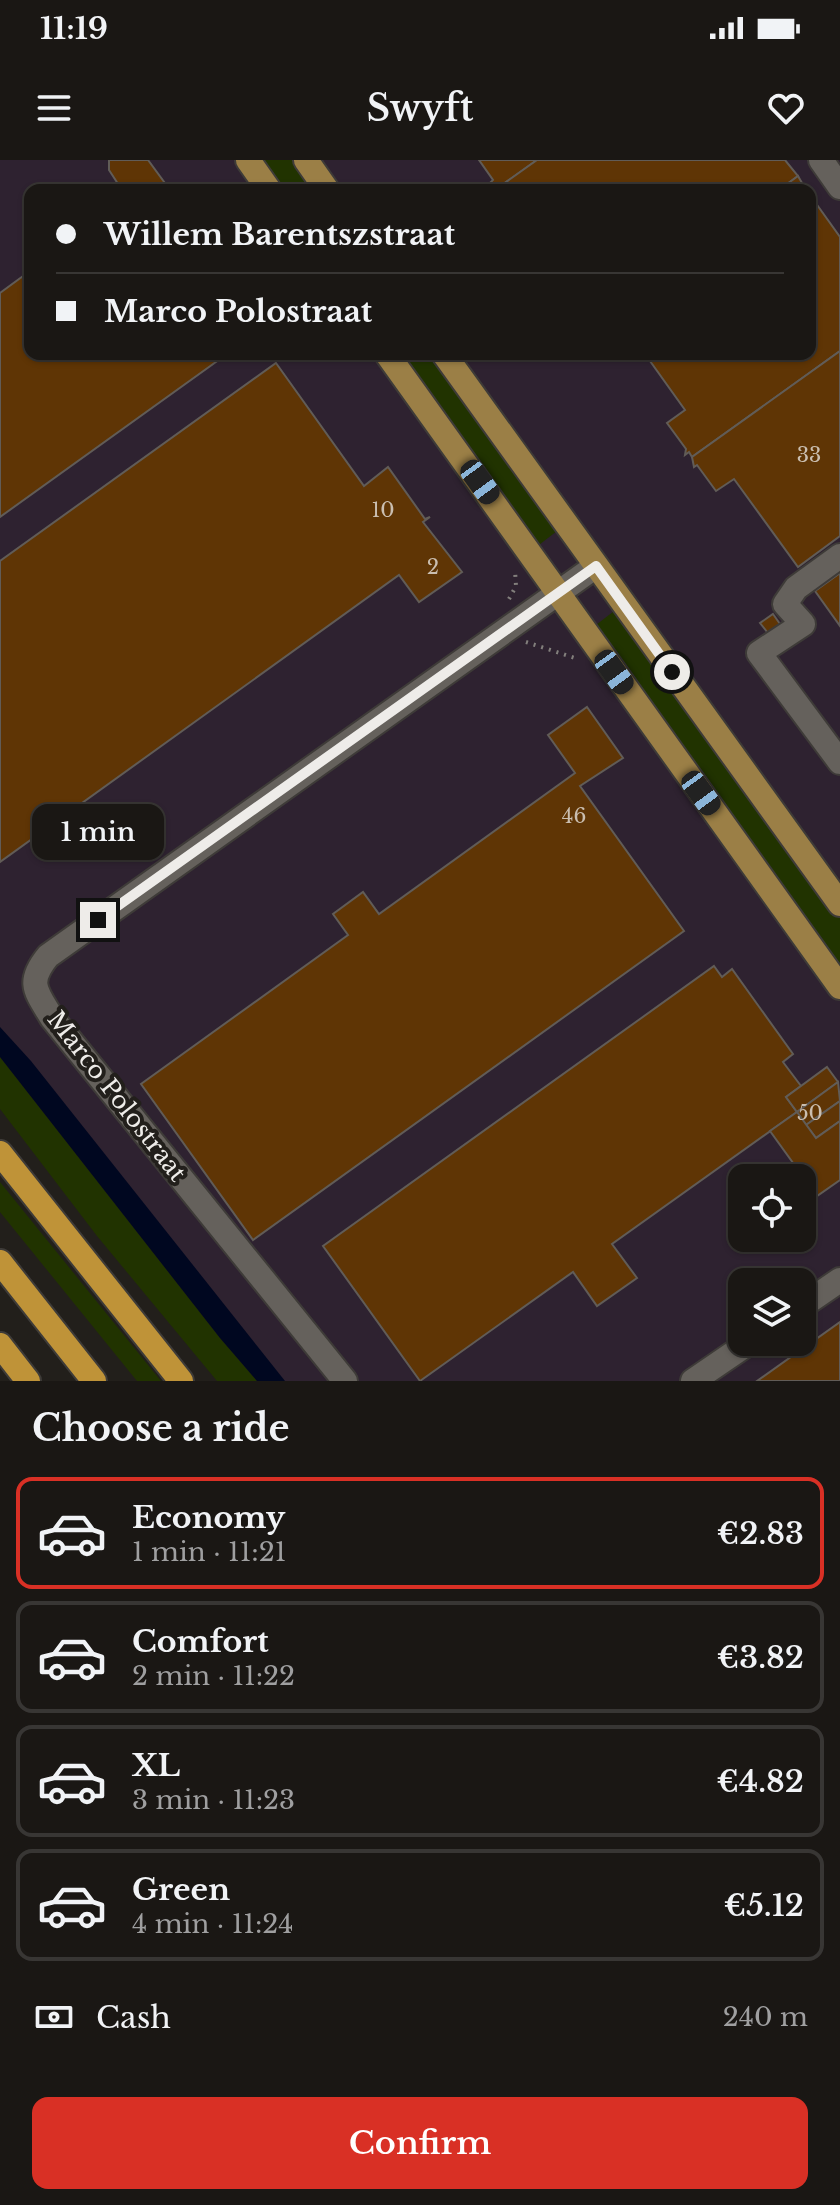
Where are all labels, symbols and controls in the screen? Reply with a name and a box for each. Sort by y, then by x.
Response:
text: 11:19 [40,10,108,47]
icon: menu [32,86,76,130]
text: Swyft [366,86,474,131]
icon: heart [764,86,808,130]
text: Willem Barentszstraat [104,216,455,253]
text: Marco Polostraat [104,293,372,330]
house number: 33 [797,443,821,467]
car [456,456,504,508]
house number: 10 [371,498,395,522]
house number: 2 [427,555,439,579]
car [590,646,638,698]
route start [654,654,690,690]
car [677,767,725,819]
callout: 1 min [32,804,164,860]
house number: 46 [562,804,586,828]
text: 1 min [61,816,135,848]
route end [80,902,116,938]
street label: Marco Polostraat [42,1005,192,1187]
house number: 50 [797,1101,823,1125]
map controls [728,1164,816,1356]
button: locate [728,1164,816,1252]
button: layers [728,1268,816,1356]
text: Choose a ride [32,1406,289,1451]
icon: car [36,1497,108,1569]
text: Economy [132,1499,285,1536]
text: €2.83 [717,1515,804,1552]
text: 1 min · 11:21 [132,1536,286,1568]
icon: car [36,1621,108,1693]
text: Comfort [132,1623,269,1660]
text: €3.82 [717,1639,804,1676]
text: 2 min · 11:22 [132,1660,295,1692]
icon: car [36,1745,108,1817]
text: XL [132,1747,180,1784]
text: €4.82 [717,1763,804,1800]
text: 3 min · 11:23 [132,1784,295,1816]
icon: car [36,1869,108,1941]
text: Green [132,1871,230,1908]
text: €5.12 [724,1887,804,1924]
text: 4 min · 11:24 [132,1908,294,1940]
icon: cash [32,1995,76,2039]
text: Cash [96,1999,171,2036]
text: 240 m [723,2001,808,2033]
button: Confirm [32,2097,808,2189]

